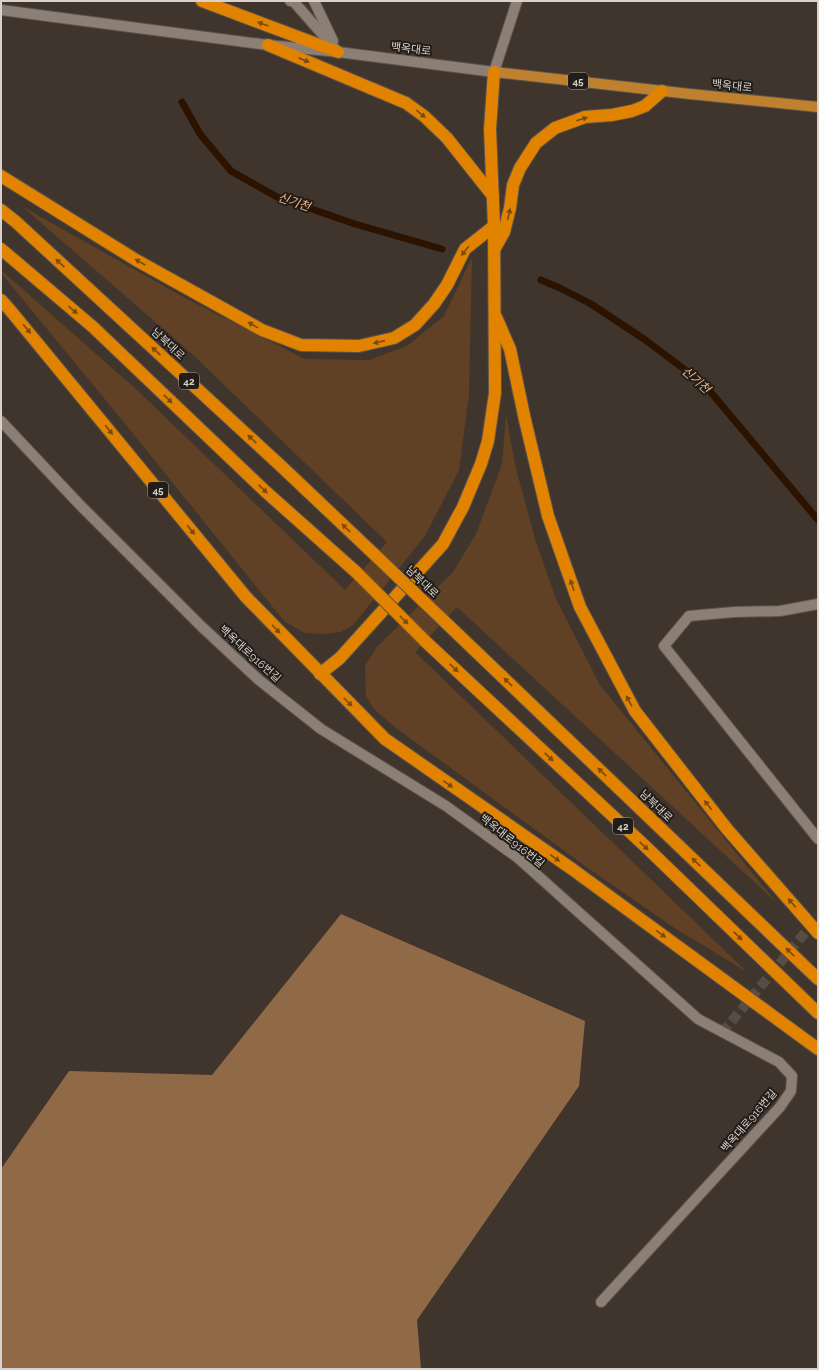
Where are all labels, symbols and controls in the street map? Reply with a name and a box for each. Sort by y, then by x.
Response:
one-way arrow [256,20,268,26]
street label: 백옥대로 [390,40,432,58]
one-way arrow [298,58,310,64]
road number: 45 [568,73,588,89]
street label: 백옥대로 [711,77,753,95]
one-way arrow [416,110,427,119]
one-way arrow [576,116,588,122]
water label: 신기천 [276,190,314,215]
one-way arrow [506,208,512,220]
one-way arrow [461,246,469,257]
one-way arrow [55,258,65,267]
one-way arrow [134,258,146,265]
one-way arrow [68,306,79,315]
one-way arrow [247,322,259,329]
one-way arrow [22,324,31,335]
street label: 남북대로 [149,325,187,363]
one-way arrow [372,339,385,345]
one-way arrow [151,346,161,355]
water label: 신기천 [679,364,715,397]
road number: 42 [179,373,199,389]
one-way arrow [163,394,173,404]
one-way arrow [105,424,114,435]
one-way arrow [247,434,257,443]
road number: 45 [148,482,168,498]
one-way arrow [257,484,268,493]
one-way arrow [341,523,351,533]
one-way arrow [187,525,196,536]
street label: 남북대로 [403,563,441,601]
one-way arrow [569,578,575,590]
one-way arrow [399,615,409,625]
street label: 백옥대로916번길 [216,623,284,685]
one-way arrow [272,624,281,634]
one-way arrow [449,664,460,673]
one-way arrow [503,678,514,687]
one-way arrow [626,695,633,707]
one-way arrow [343,697,353,707]
one-way arrow [545,752,554,761]
one-way arrow [597,767,607,777]
one-way arrow [443,780,454,787]
street label: 남북대로 [637,787,675,825]
one-way arrow [703,799,712,810]
street label: 백옥대로916번길 [477,812,547,870]
road number: 42 [613,818,633,834]
one-way arrow [640,841,649,850]
one-way arrow [550,854,560,862]
one-way arrow [691,858,701,867]
one-way arrow [788,898,797,909]
one-way arrow [655,930,666,938]
one-way arrow [733,931,743,941]
one-way arrow [785,948,795,957]
street label: 백옥대로916번길 [718,1087,780,1155]

